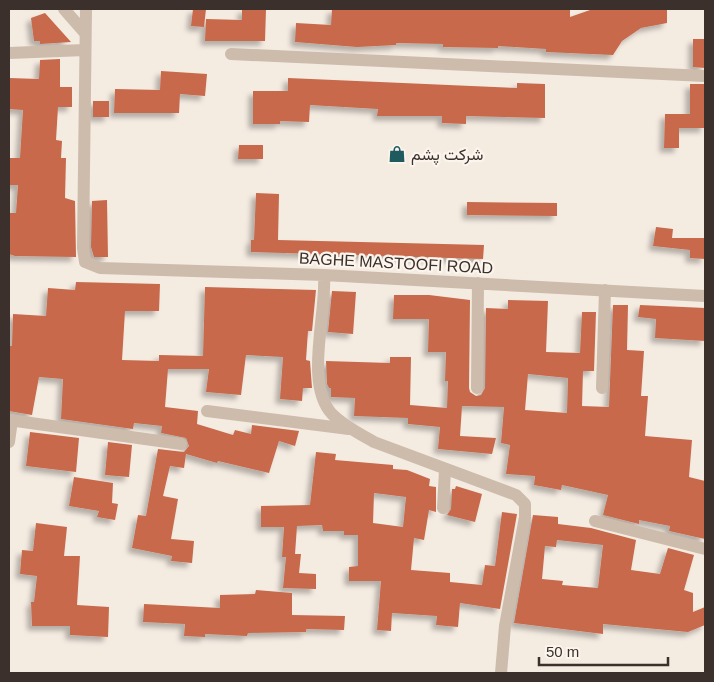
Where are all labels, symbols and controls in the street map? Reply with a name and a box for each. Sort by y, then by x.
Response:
shop icon: شرکت پشم [387,144,407,164]
place label: شرکت پشم [411,146,483,166]
street label: BAGHE MASTOOFI ROAD [298,249,494,277]
scale bar [539,634,668,666]
text: 50 m [546,643,579,660]

